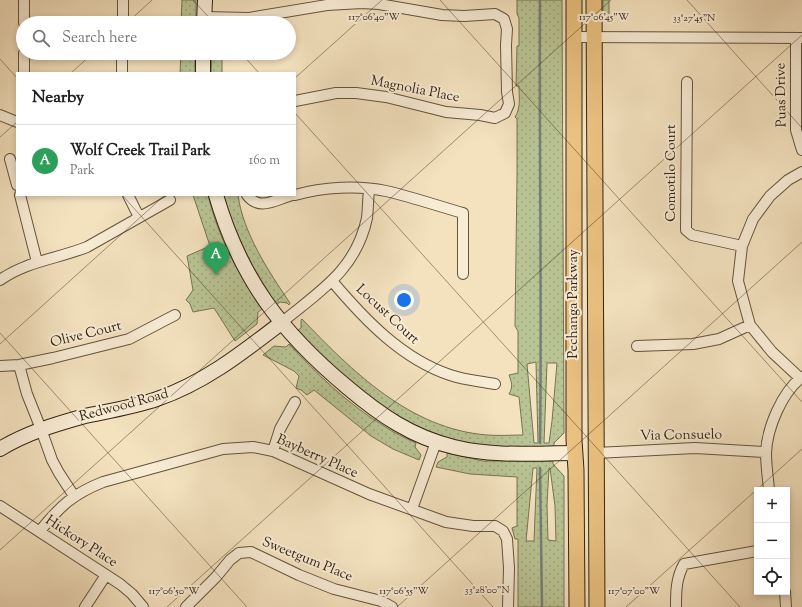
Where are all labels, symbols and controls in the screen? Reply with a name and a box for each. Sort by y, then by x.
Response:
text: 117°06'40"W [348,10,400,25]
text: 117°06'45"W [579,10,629,25]
text: 33°27'45"N [673,11,715,26]
search box [16,16,296,60]
icon: search [30,27,52,49]
text: Search here [62,28,137,49]
street label: Puas Drive [771,63,793,127]
street label: Magnolia Place [369,72,461,108]
text: Nearby [32,86,84,110]
street label: Comotilo Court [662,124,682,222]
text: Wolf Creek Trail Park [70,141,211,162]
text: A [40,152,50,170]
text: 160 m [249,152,280,170]
text: Park [70,162,95,180]
pin: A [203,242,229,275]
street label: Pechanga Parkway [564,249,584,359]
street label: Locust Court [351,280,423,350]
your location [394,290,414,310]
street label: Olive Court [48,316,124,354]
street label: Redwood Road [77,384,171,428]
street label: Via Consuelo [640,425,723,447]
street label: Bayberry Place [273,430,361,484]
map controls [754,487,790,595]
button: + [754,487,790,523]
street label: Hickory Place [41,511,121,573]
button: − [754,523,790,559]
street label: Sweetgum Place [258,533,356,587]
button: locate [754,559,790,595]
text: 33°28'00"N [465,583,509,598]
text: 117°06'50"W [149,584,199,599]
text: 117°06'55"W [379,584,429,599]
text: 117°07'00"W [608,584,660,599]

